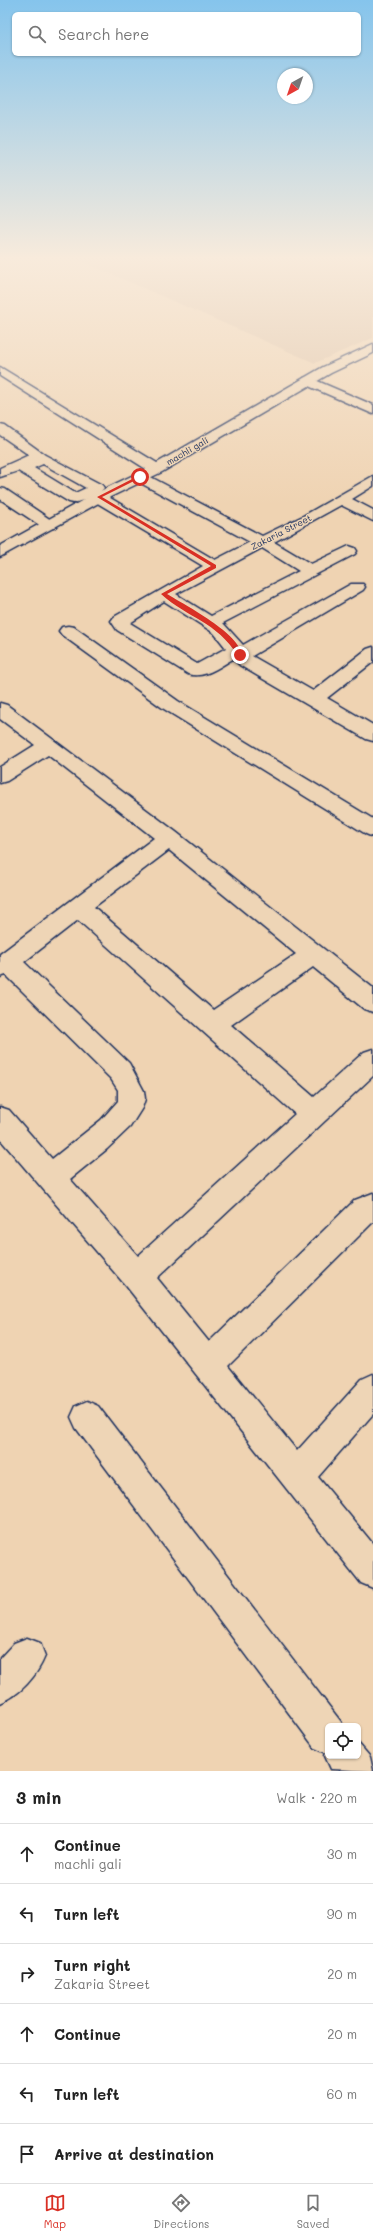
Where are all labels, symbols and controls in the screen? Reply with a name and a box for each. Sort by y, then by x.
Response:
search box [12,12,361,56]
icon: search [26,23,48,45]
text: Search here [58,24,149,44]
north arrow [277,68,313,104]
street label: machli gali [164,434,210,467]
route start [131,468,149,486]
street label: Zakaria Street [249,512,313,552]
route end [231,646,249,664]
map controls [325,1723,361,1759]
button: locate [325,1723,361,1759]
text: 3 min [16,1786,61,1808]
text: Walk · 220 m [276,1789,357,1806]
text: Continue [54,1835,121,1855]
icon: ahead [16,1843,38,1865]
text: 30 m [327,1845,357,1862]
text: machli gali [54,1855,122,1872]
icon: left [16,1903,38,1925]
text: Turn left [54,1904,119,1924]
text: 90 m [327,1905,357,1922]
text: Turn right [54,1955,131,1975]
icon: right [16,1963,38,1985]
text: 20 m [327,1965,357,1982]
text: Zakaria Street [54,1975,150,1992]
icon: ahead [16,2023,38,2045]
text: Continue [54,2024,121,2044]
text: 20 m [327,2025,357,2042]
icon: left [16,2083,38,2105]
text: Turn left [54,2084,119,2104]
text: 60 m [327,2085,357,2102]
icon: arrive [16,2143,38,2165]
text: Arrive at destination [54,2144,214,2164]
tab: Map [44,2192,66,2231]
tab: Directions [153,2192,209,2231]
tab: Saved [297,2192,329,2231]

